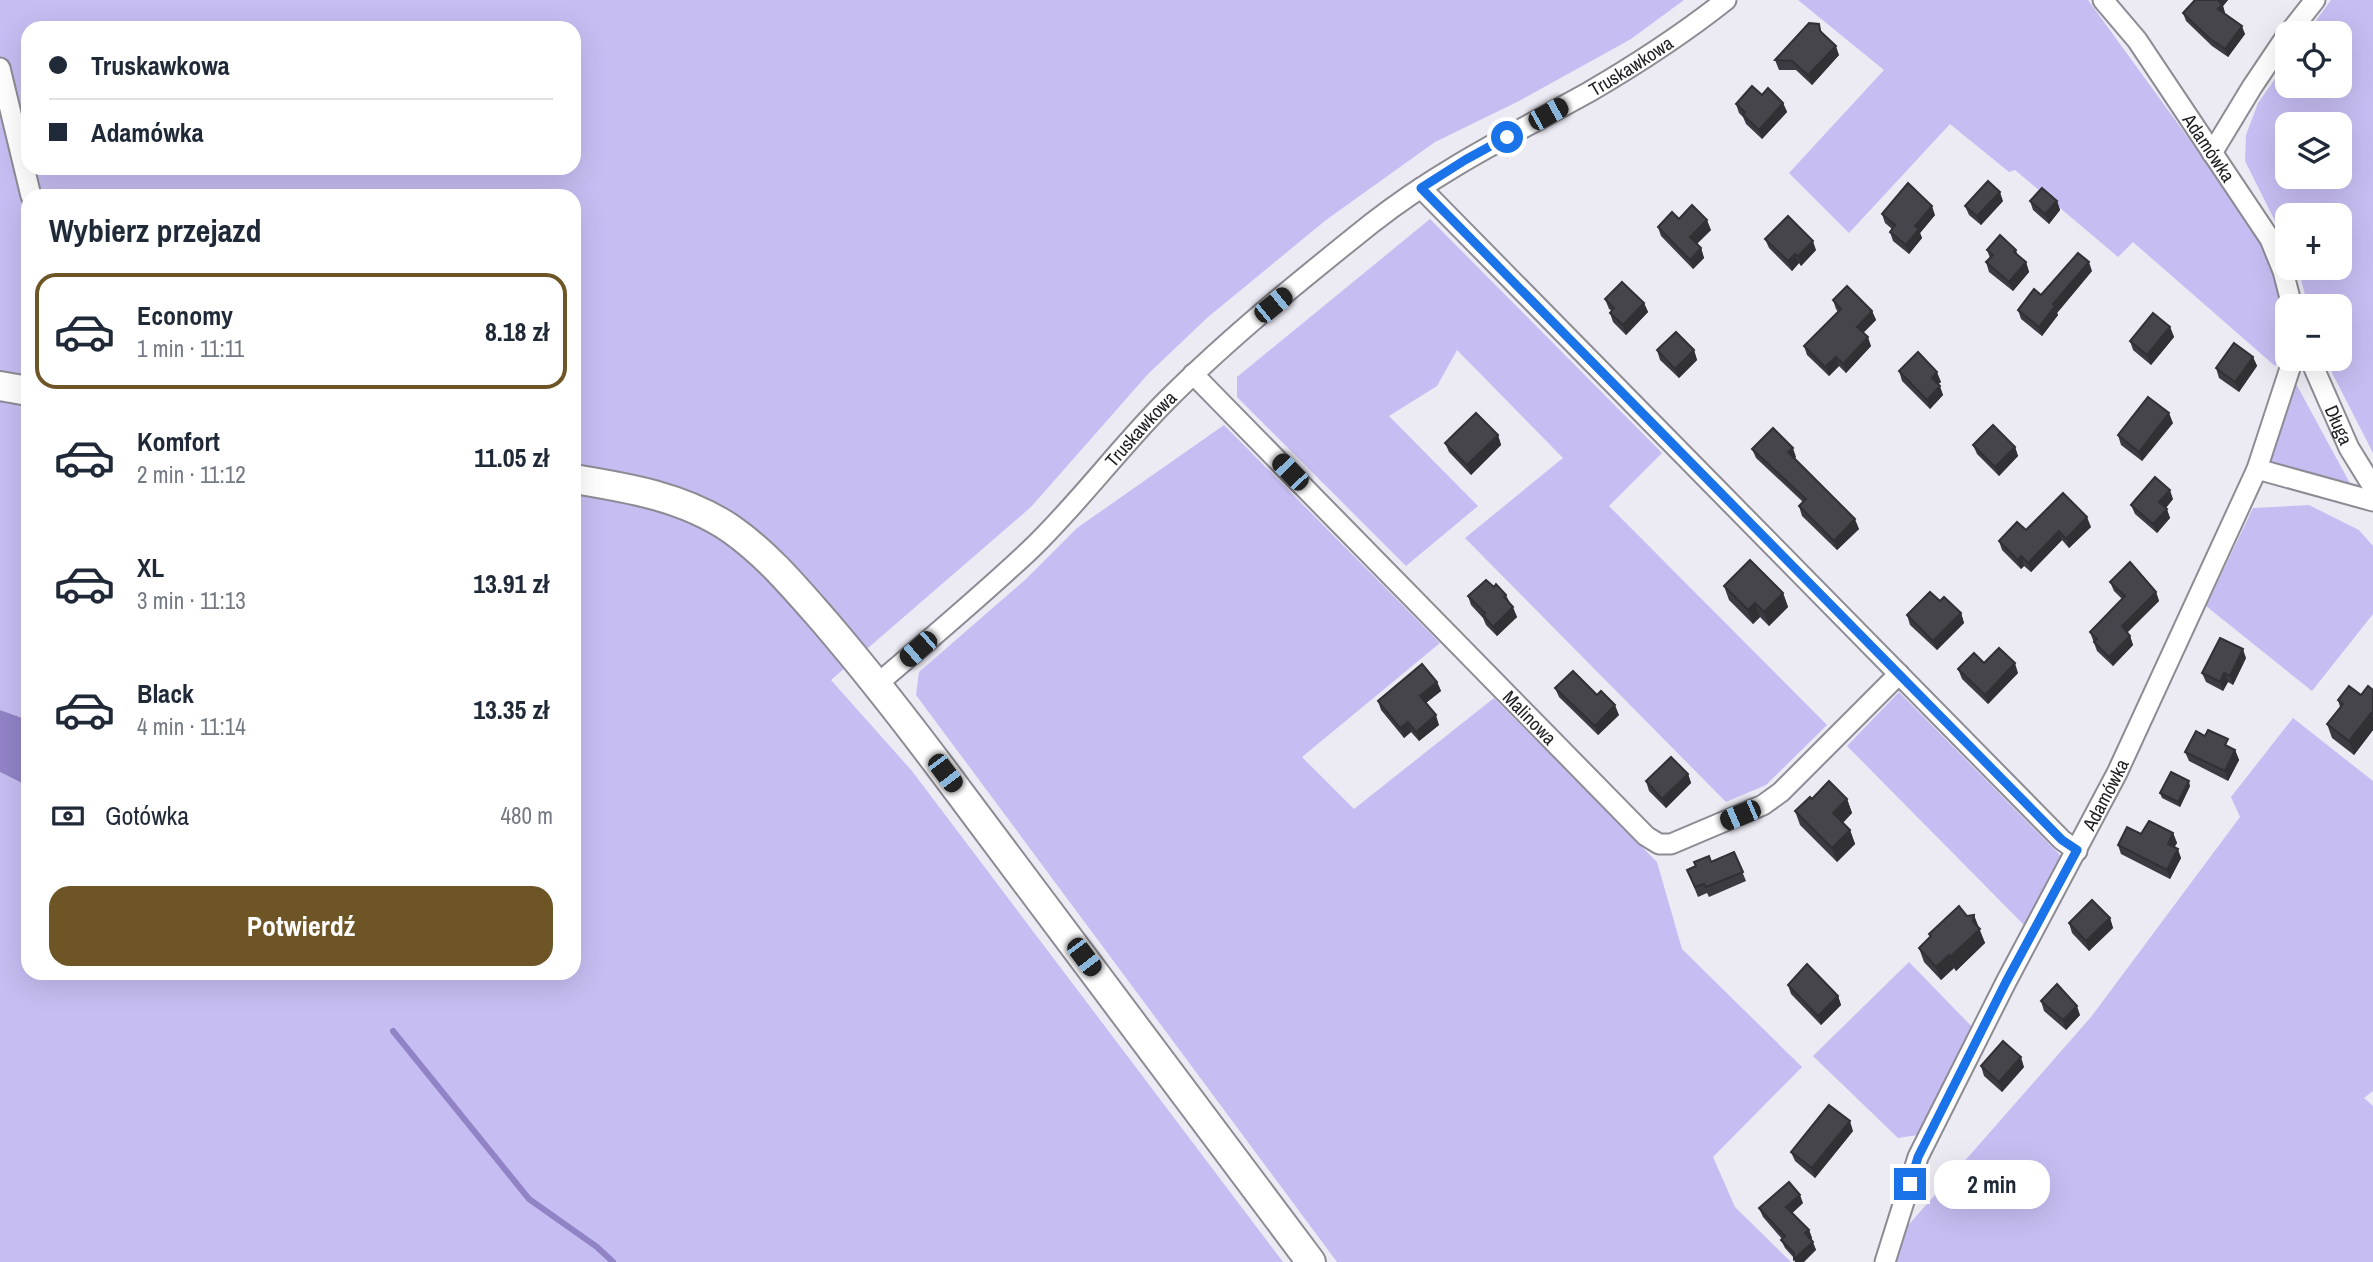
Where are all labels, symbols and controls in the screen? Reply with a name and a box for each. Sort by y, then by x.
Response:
map controls [2275,21,2352,371]
button: locate [2275,21,2352,98]
street label: Truskawkowa [1584,30,1678,102]
text: Truskawkowa [91,48,230,83]
car [1525,95,1572,133]
street label: Adamówka [2176,108,2241,187]
button: layers [2275,112,2352,189]
text: Adamówka [91,115,204,150]
route start [1491,121,1523,153]
button: + [2275,203,2352,280]
text: Wybierz przejazd [49,209,261,252]
car [1251,284,1296,326]
button: − [2275,294,2352,371]
text: Economy [137,298,233,333]
icon: car [53,300,116,363]
text: 8.18 zł [485,314,549,349]
text: 1 min · 11:11 [137,333,244,364]
street label: Truskawkowa [1099,385,1182,472]
street label: Długa [2319,401,2359,449]
text: Komfort [137,424,220,459]
icon: car [53,426,116,489]
text: 11.05 zł [474,440,549,475]
car [1268,450,1313,494]
text: 2 min · 11:12 [137,459,246,490]
text: XL [137,550,164,585]
icon: car [53,552,116,615]
text: 13.91 zł [473,566,549,601]
text: 3 min · 11:13 [137,585,246,616]
car [896,627,941,671]
text: Black [137,676,194,711]
icon: car [53,678,116,741]
street label: Malinowa [1497,685,1563,751]
text: 13.35 zł [473,692,549,727]
text: 4 min · 11:14 [137,711,246,742]
car [924,750,967,796]
street label: Adamówka [2075,755,2135,836]
icon: cash [49,797,87,835]
car [1717,797,1764,833]
text: Gotówka [105,798,189,833]
text: 480 m [501,800,553,831]
button: Potwierdź [49,886,553,966]
car [1063,934,1106,980]
callout: 2 min [1934,1160,2050,1208]
route end [1894,1168,1926,1200]
text: 2 min [1967,1169,2017,1200]

